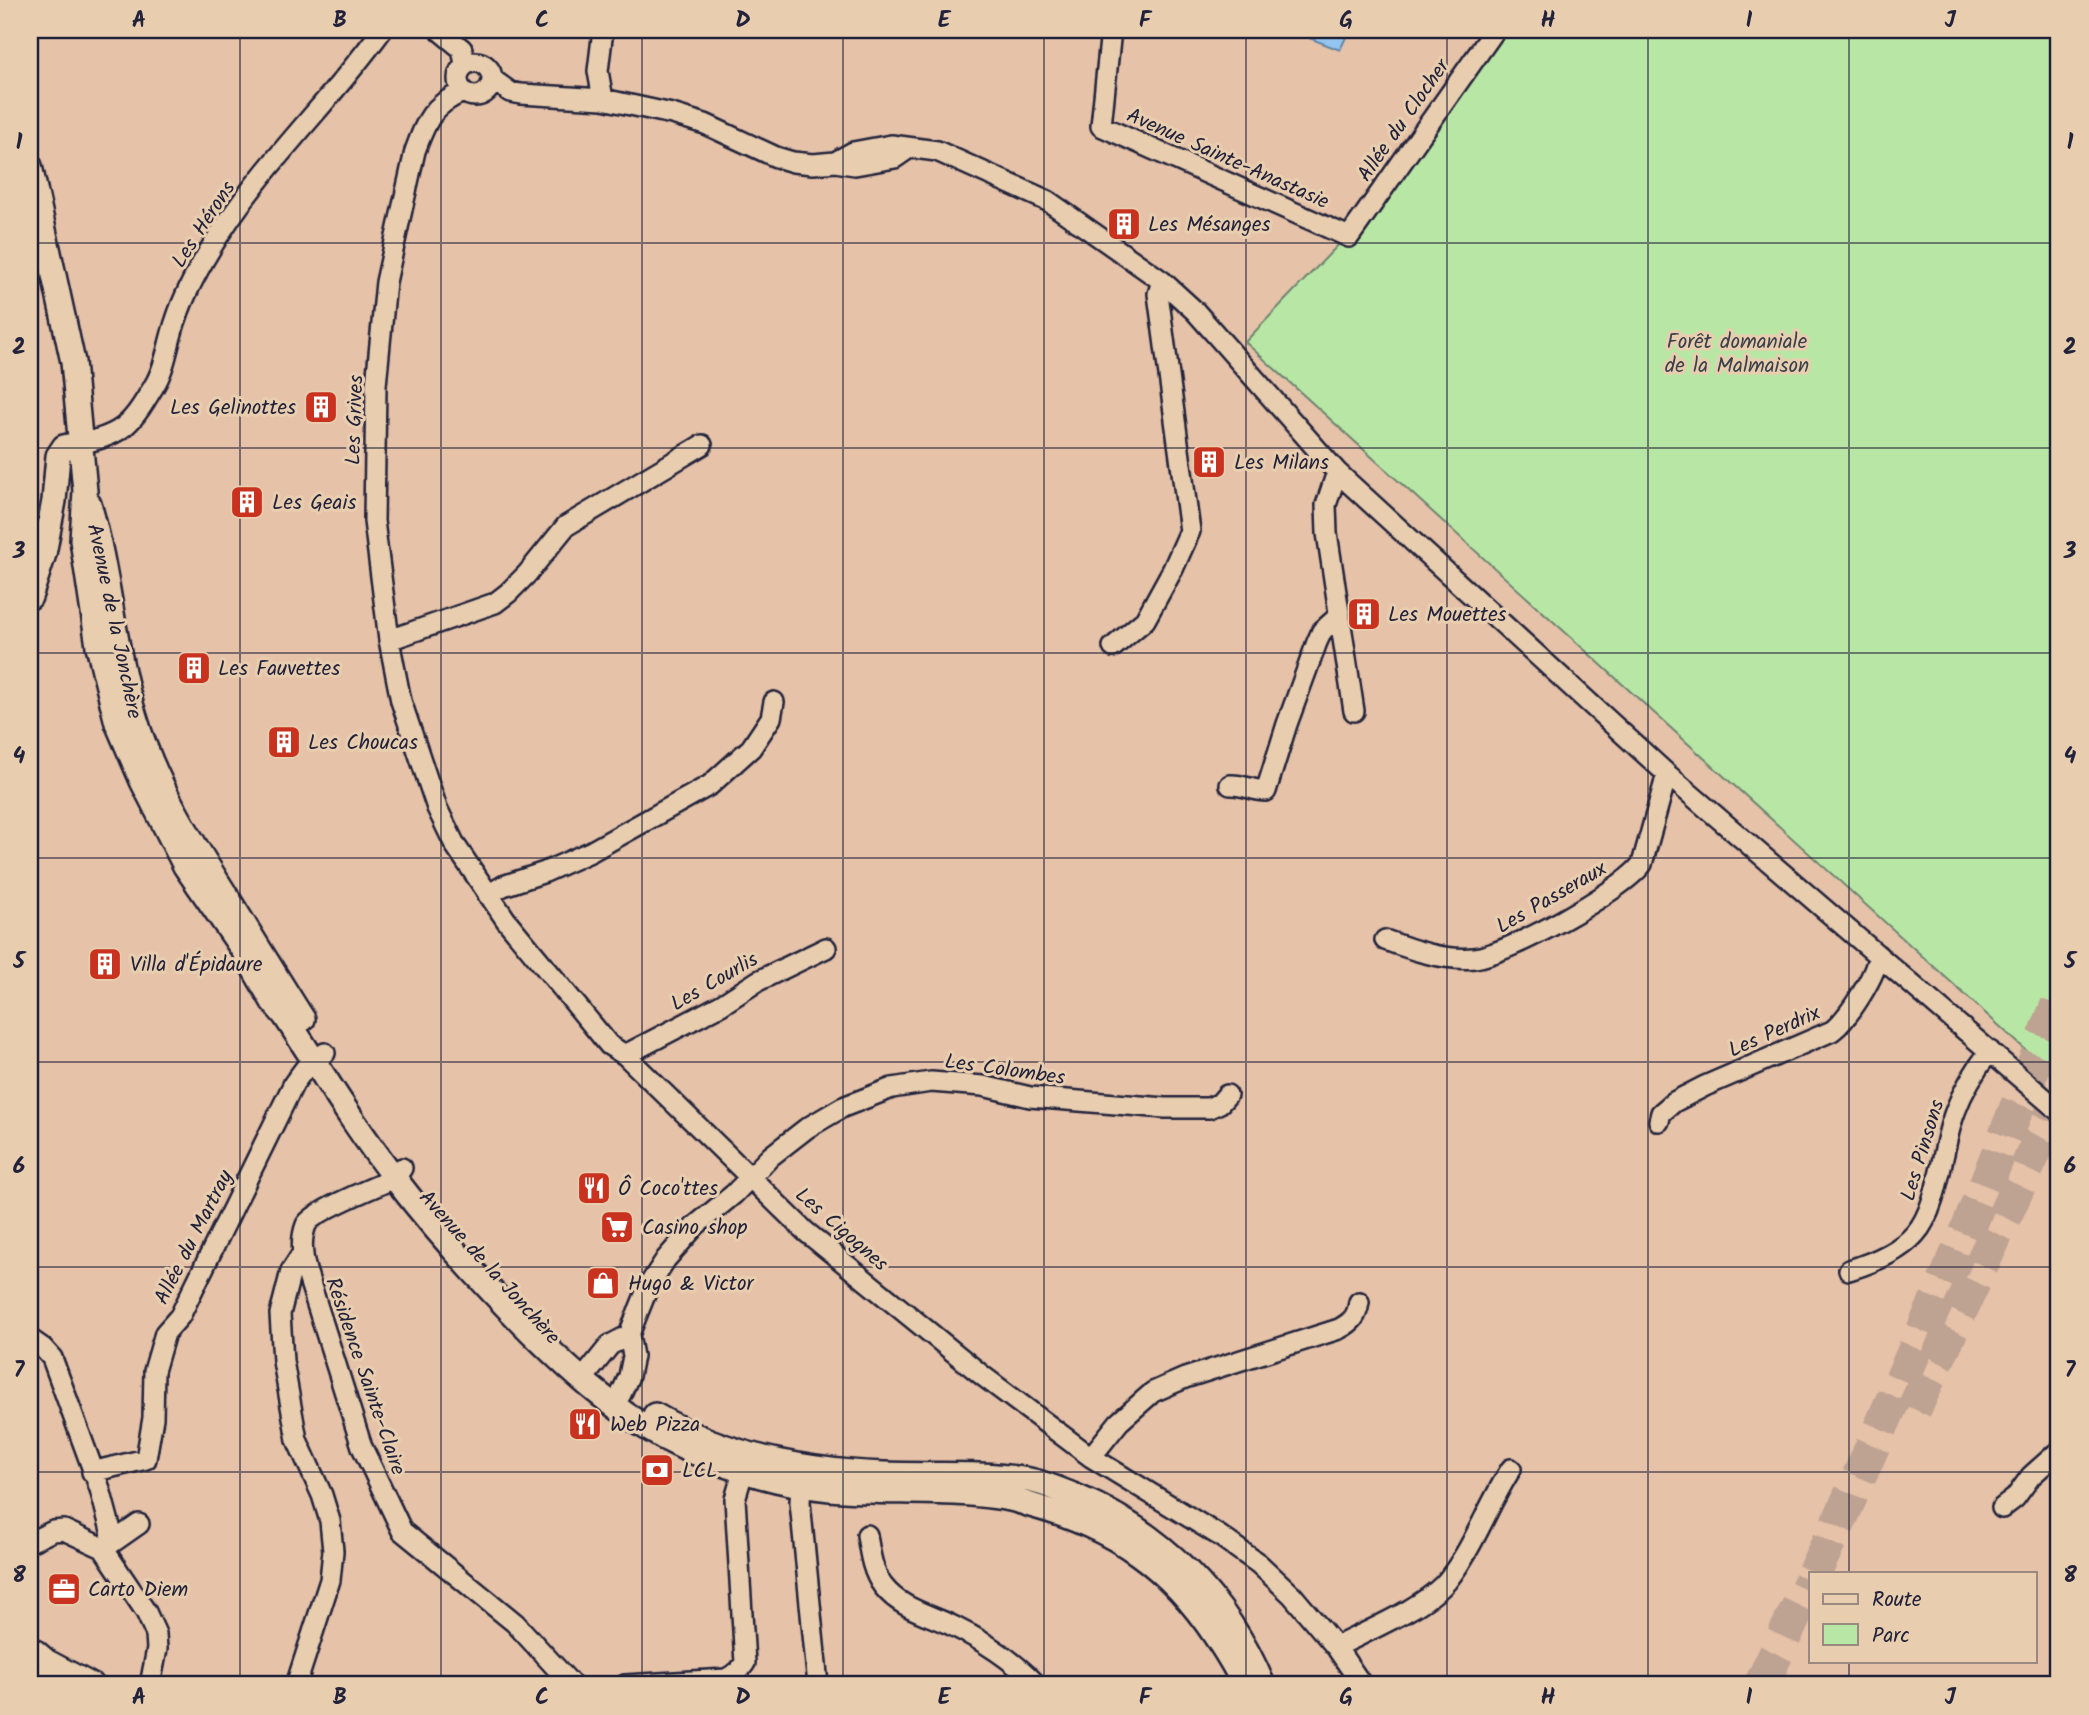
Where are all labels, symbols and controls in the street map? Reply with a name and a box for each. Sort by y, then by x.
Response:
text: A [132,3,146,39]
text: B [333,3,347,39]
text: C [535,3,549,39]
text: D [735,3,751,39]
text: E [938,3,952,39]
text: F [1139,3,1153,39]
text: G [1339,3,1353,39]
text: H [1541,3,1556,39]
text: I [1745,3,1753,39]
text: J [1944,3,1956,39]
street label: Allée du Clocher [1350,52,1459,189]
street label: Avenue Sainte-Anastasie [1121,100,1335,219]
text: 1 [16,125,23,161]
text: 1 [2067,125,2074,161]
street label: Les Hérons [164,175,245,275]
building icon: Les Mésanges [1105,205,1143,243]
place label: Les Mésanges [1148,209,1270,242]
park label: Forêt domaniale de la Malmaison [1665,326,1809,383]
text: 2 [12,330,26,366]
text: 2 [2063,330,2077,366]
street label: Les Grives [337,374,374,466]
building icon: Les Gelinottes [302,388,340,426]
place label: Les Gelinottes [170,392,296,425]
building icon: Les Milans [1190,443,1228,481]
place label: Les Milans [1234,447,1329,480]
building icon: Les Geais [228,483,266,521]
place label: Les Geais [272,487,356,520]
street label: Avenue de la Jonchère [77,521,150,722]
text: 3 [12,534,26,570]
text: 3 [2063,534,2077,570]
building icon: Les Mouettes [1345,595,1383,633]
place label: Les Mouettes [1388,599,1507,632]
building icon: Les Fauvettes [175,649,213,687]
place label: Les Fauvettes [218,653,340,686]
building icon: Les Choucas [265,723,303,761]
place label: Les Choucas [308,727,418,760]
text: 4 [13,739,26,775]
text: 4 [2064,739,2077,775]
street label: Les Passeraux [1490,853,1614,943]
text: 5 [12,944,27,980]
street label: Les Courlis [665,944,765,1021]
text: 5 [2063,944,2078,980]
building icon: Villa d'Épidaure [86,945,124,983]
place label: Villa d'Épidaure [130,949,263,982]
street label: Les Perdrix [1723,997,1827,1067]
street label: Les Colombes [942,1046,1067,1095]
street label: Les Pinsons [1892,1096,1955,1205]
text: 6 [13,1149,25,1185]
text: 6 [2064,1149,2076,1185]
street label: Allée du Martray [146,1164,243,1311]
restaurant icon: Ô Coco'ttes [575,1169,613,1207]
place label: Ô Coco'ttes [618,1173,718,1206]
street label: Les Cigognes [787,1180,895,1280]
street label: Avenue de la Jonchère [410,1183,568,1353]
supermarket icon: Casino shop [598,1208,636,1246]
place label: Casino shop [642,1212,747,1245]
shop icon: Hugo & Victor [584,1264,622,1302]
place label: Hugo & Victor [628,1268,754,1301]
street label: Résidence Sainte-Claire [315,1273,414,1480]
text: 7 [14,1353,26,1389]
text: 7 [2065,1353,2077,1389]
restaurant icon: Web Pizza [566,1405,604,1443]
place label: Web Pizza [610,1409,700,1442]
bank icon: LCL [638,1451,676,1489]
place label: LCL [682,1455,718,1488]
text: 8 [12,1558,26,1594]
text: 8 [2063,1558,2077,1594]
office icon: Carto Diem [45,1570,83,1608]
legend [1809,1572,2036,1662]
place label: Carto Diem [88,1574,188,1607]
text: Route [1872,1584,1922,1617]
text: Parc [1872,1620,1910,1653]
text: A [132,1680,146,1715]
text: B [333,1680,347,1715]
text: C [535,1680,549,1715]
text: D [735,1680,751,1715]
text: E [938,1680,952,1715]
text: F [1139,1680,1153,1715]
text: G [1339,1680,1353,1715]
text: H [1541,1680,1556,1715]
text: I [1745,1680,1753,1715]
text: J [1944,1680,1956,1715]

